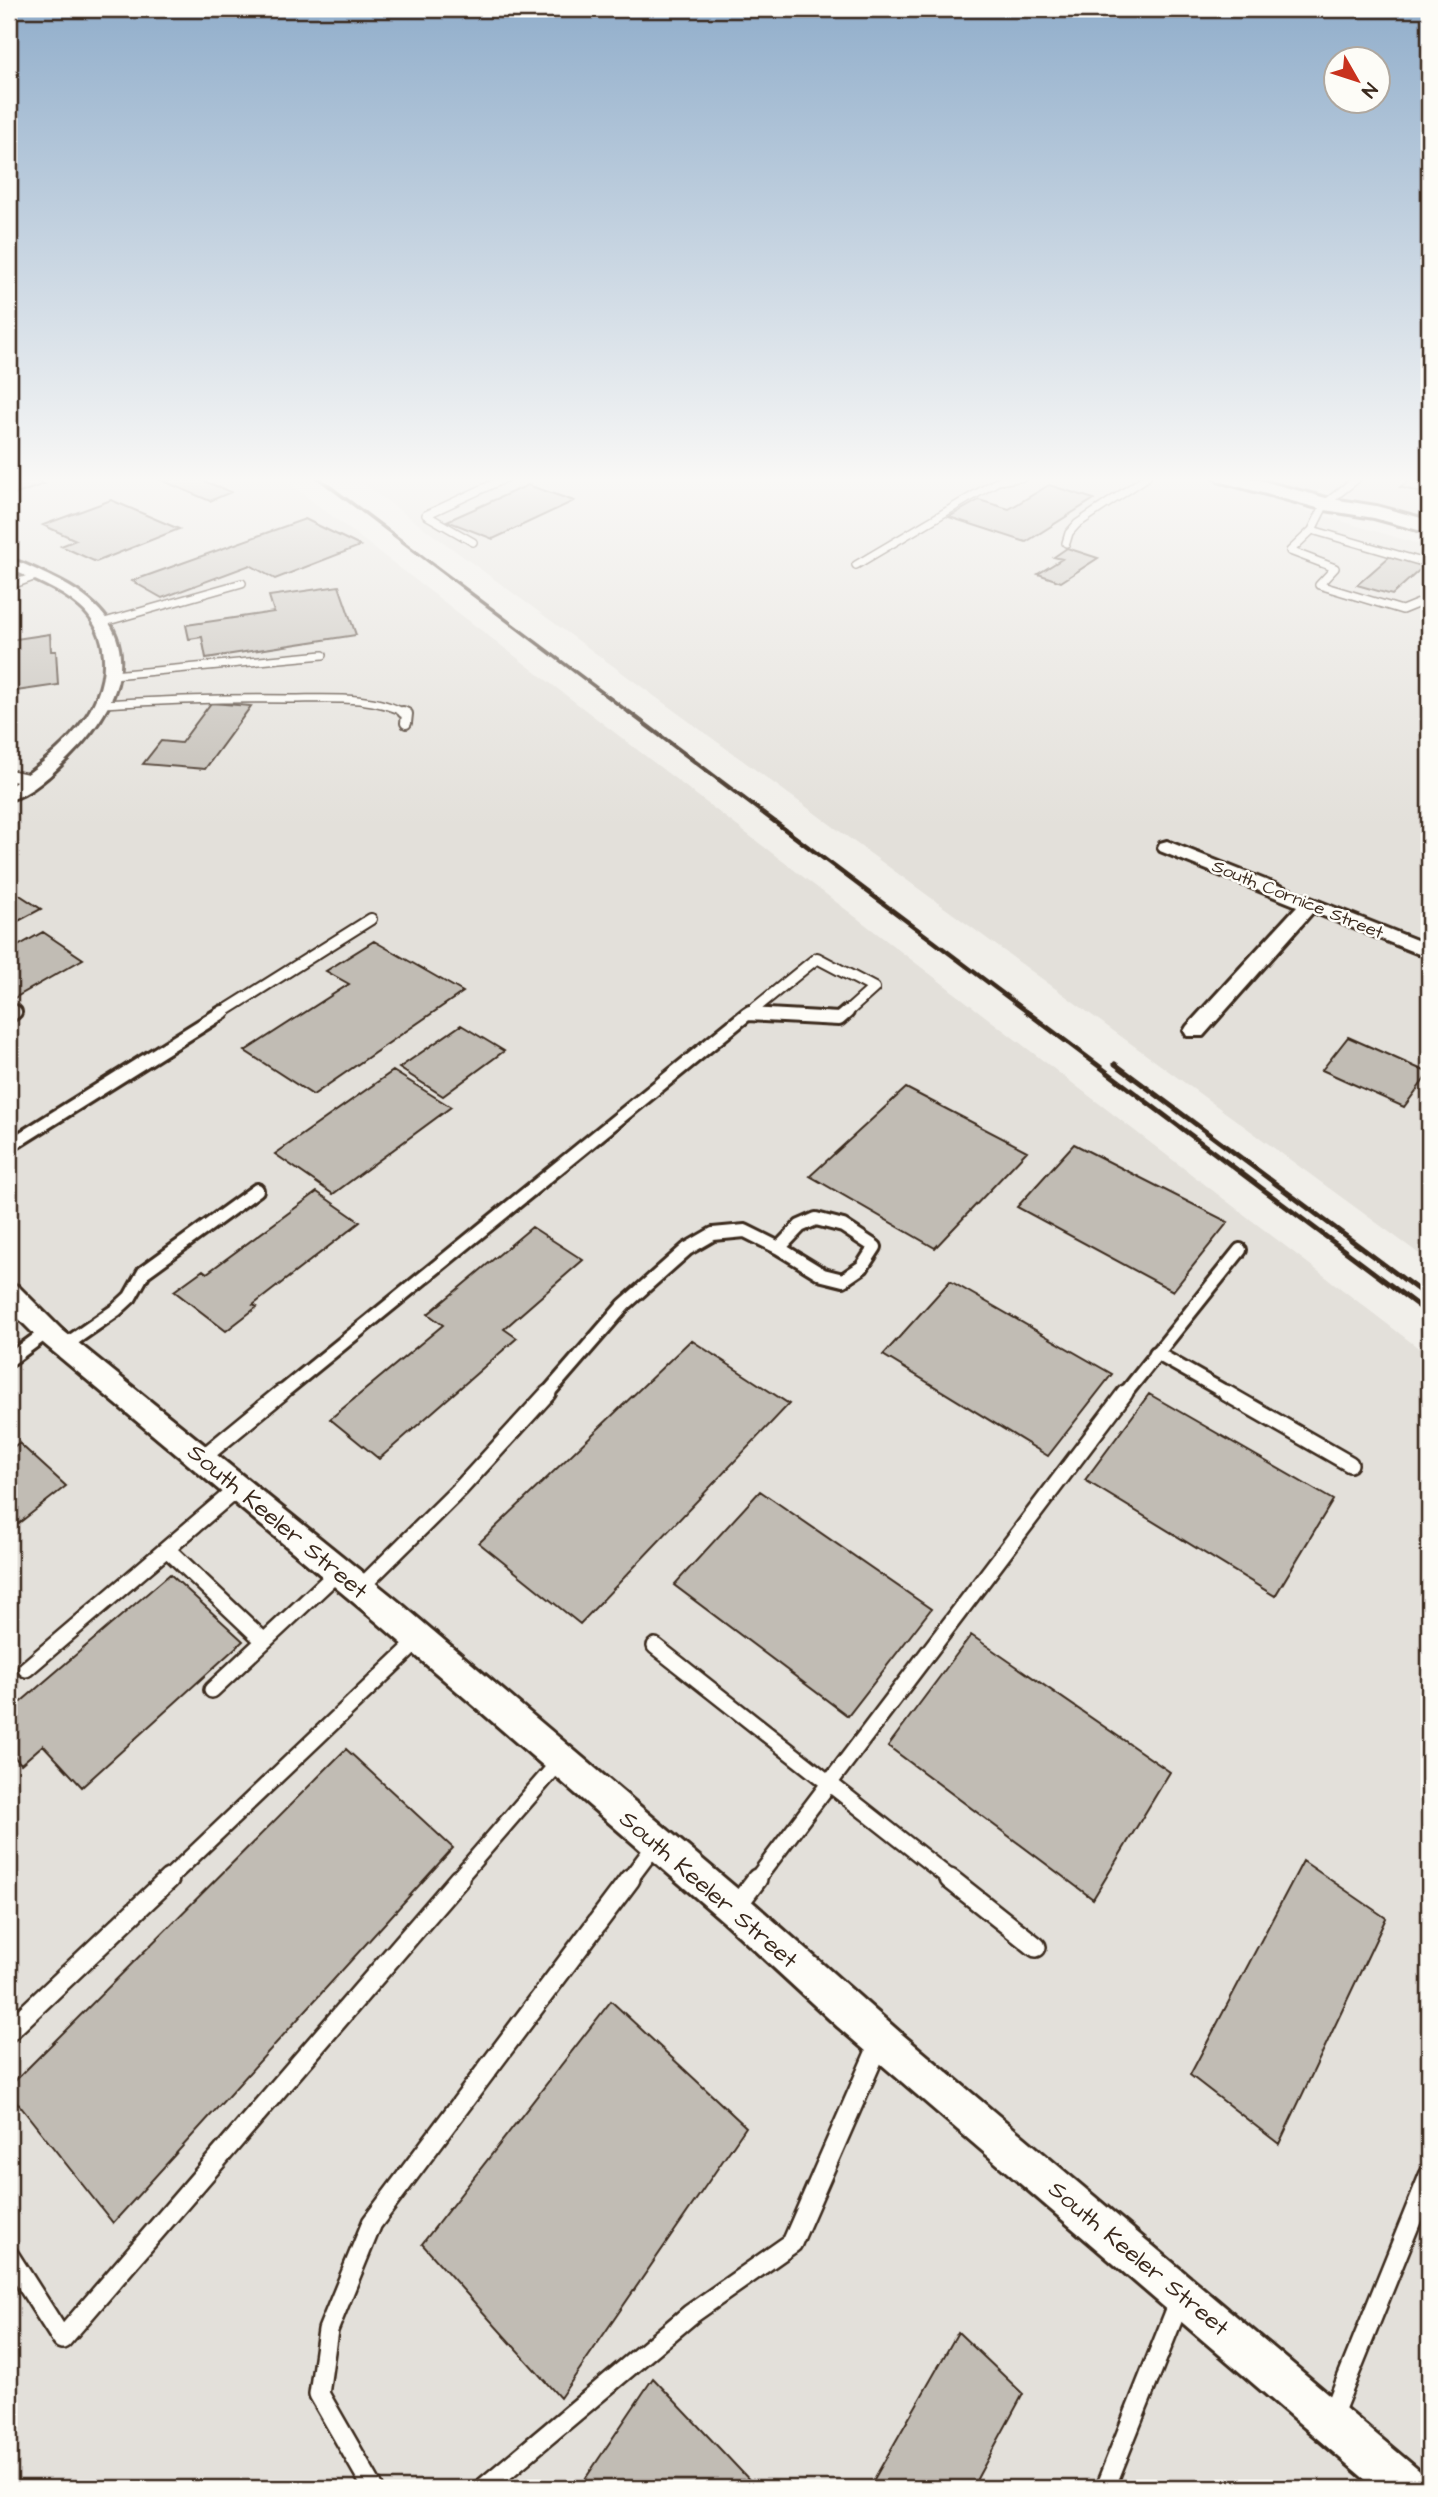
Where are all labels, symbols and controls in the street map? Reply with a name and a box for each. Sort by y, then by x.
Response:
north arrow [1322,46,1392,116]
text: N [1355,77,1383,103]
street label: South Cornice Street [1208,854,1388,946]
street label: South Keeler Street [180,1436,375,1608]
street label: South Keeler Street [612,1803,805,1977]
street label: South Keeler Street [1041,2173,1236,2345]

